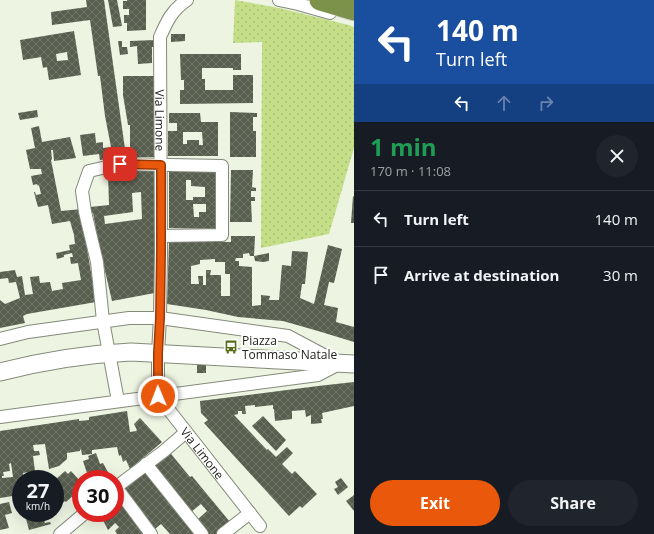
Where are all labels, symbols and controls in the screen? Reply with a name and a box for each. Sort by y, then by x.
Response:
text: 140 m [436,11,519,49]
icon: left [370,16,422,68]
text: Turn left [436,47,507,71]
street label: Via Limone [152,90,169,152]
icon: left [451,92,473,114]
icon: ahead [493,92,515,114]
icon: right [535,92,557,114]
text: 1 min [370,130,437,163]
button: close [596,135,638,177]
pin [103,147,137,181]
icon: arrive [109,153,131,175]
text: 170 m · 11:08 [370,162,451,180]
icon: left [370,208,392,230]
text: Turn left [404,209,469,229]
text: 140 m [594,209,638,229]
icon: arrive [370,264,392,286]
text: Arrive at destination [404,265,559,285]
text: 30 m [603,265,638,285]
place label: Piazza Tommaso Natale [242,332,337,363]
bus stop icon: Piazza Tommaso Natale [223,339,239,355]
position arrow [137,375,179,417]
street label: Via Limone [177,423,229,483]
speed limit sign: 30 [72,470,124,522]
text: 27 [27,477,49,504]
button: Exit [370,480,500,526]
button: Share [508,480,638,526]
text: km/h [26,499,50,513]

